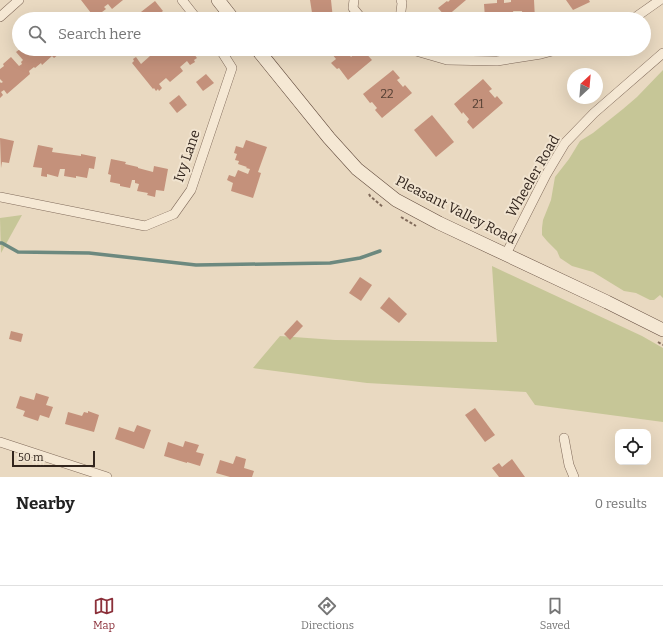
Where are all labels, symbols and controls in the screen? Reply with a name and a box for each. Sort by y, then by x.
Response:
search box [12,12,651,56]
icon: search [26,23,48,45]
text: Search here [58,25,141,43]
north arrow [567,68,603,104]
house number: 22 [380,87,394,101]
house number: 21 [472,97,484,111]
street label: Ivy Lane [170,128,204,184]
street label: Wheeler Road [503,132,563,220]
street label: Pleasant Valley Road [393,172,519,248]
map controls [615,429,651,465]
button: locate [615,429,651,465]
scale bar [12,449,95,468]
text: 50 m [18,451,44,464]
text: Nearby [16,493,75,514]
text: 0 results [595,496,647,511]
tab: Map [93,595,115,632]
tab: Directions [301,595,354,632]
tab: Saved [540,595,570,632]

